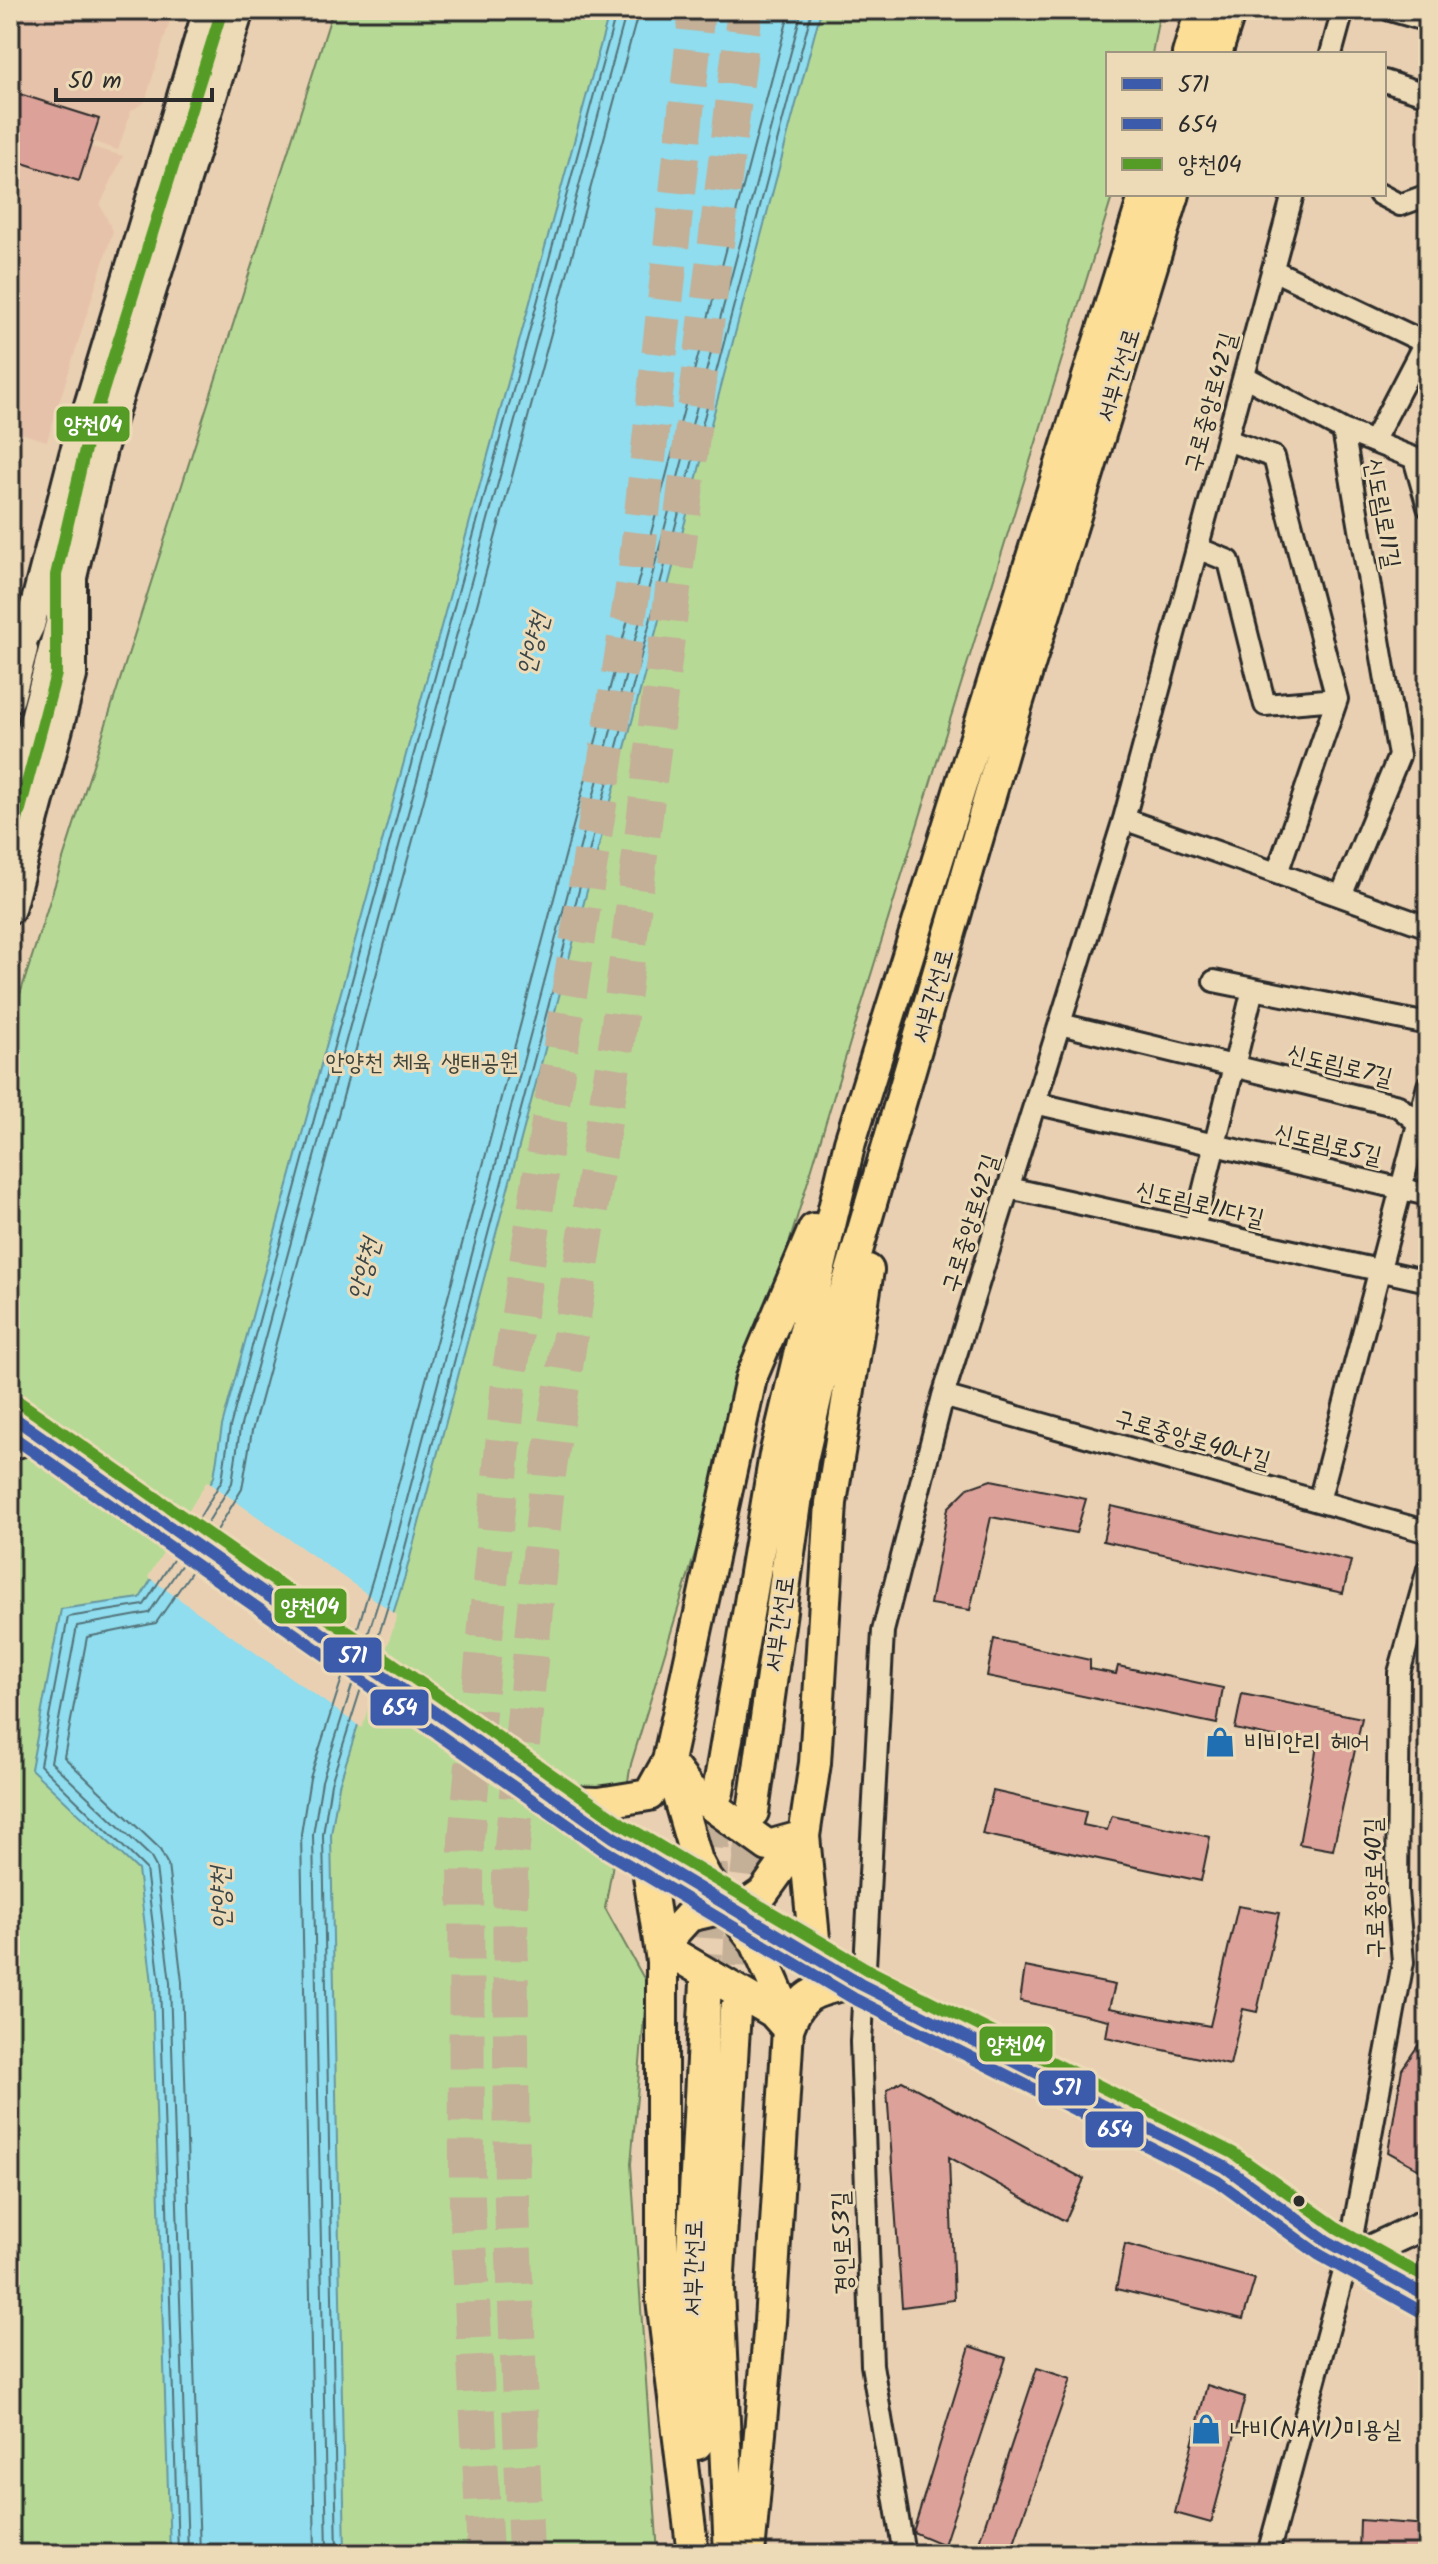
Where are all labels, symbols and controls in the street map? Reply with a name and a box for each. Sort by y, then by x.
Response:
scale bar [56,52,212,102]
legend [1106,52,1386,196]
text: 50 m [68,62,122,101]
text: 571 [1178,66,1210,105]
text: 654 [1178,106,1217,145]
text: 양천04 [1178,146,1242,185]
street label: 서부간선로 [1087,324,1152,427]
street label: 구로중앙로42길 [1174,328,1249,477]
line badge: 양천04 [55,405,131,443]
text: 양천04 [64,409,122,444]
street label: 신도림로11길 [1353,455,1410,572]
water label: 안양천 [506,606,563,680]
street label: 서부간선로 [901,945,965,1048]
street label: 신도림로7길 [1283,1035,1397,1098]
park label: 안양천 체육 생태공원 [325,1044,519,1083]
street label: 신도림로5길 [1270,1114,1385,1177]
street label: 구로중앙로42길 [932,1149,1011,1298]
street label: 신도림로11다길 [1131,1172,1268,1239]
water label: 안양천 [337,1231,394,1305]
street label: 구로중앙로40나길 [1110,1400,1275,1481]
street label: 서부간선로 [754,1574,807,1675]
line badge: 양천04 [273,1587,348,1625]
text: 양천04 [281,1591,339,1626]
line badge: 571 [322,1636,383,1674]
text: 571 [338,1640,367,1675]
line badge: 654 [369,1688,430,1727]
text: 654 [382,1692,418,1727]
place label: 비비안리 헤어 [1244,1724,1370,1763]
shop icon: 비비안리 헤어 [1203,1725,1237,1759]
street label: 구로중앙로40길 [1355,1817,1396,1959]
water label: 안양천 [200,1863,244,1930]
line badge: 양천04 [978,2025,1054,2063]
text: 양천04 [987,2029,1045,2064]
line badge: 571 [1037,2069,1097,2107]
text: 571 [1052,2072,1081,2107]
line badge: 654 [1084,2110,1145,2149]
text: 654 [1097,2114,1133,2149]
street label: 경인로53길 [822,2190,865,2296]
unlabelled marker [1291,2193,1307,2209]
street label: 서부간선로 [674,2219,715,2317]
place label: 나비(NAVI)미용실 [1230,2411,1401,2450]
shop icon: 나비(NAVI)미용실 [1189,2412,1223,2446]

